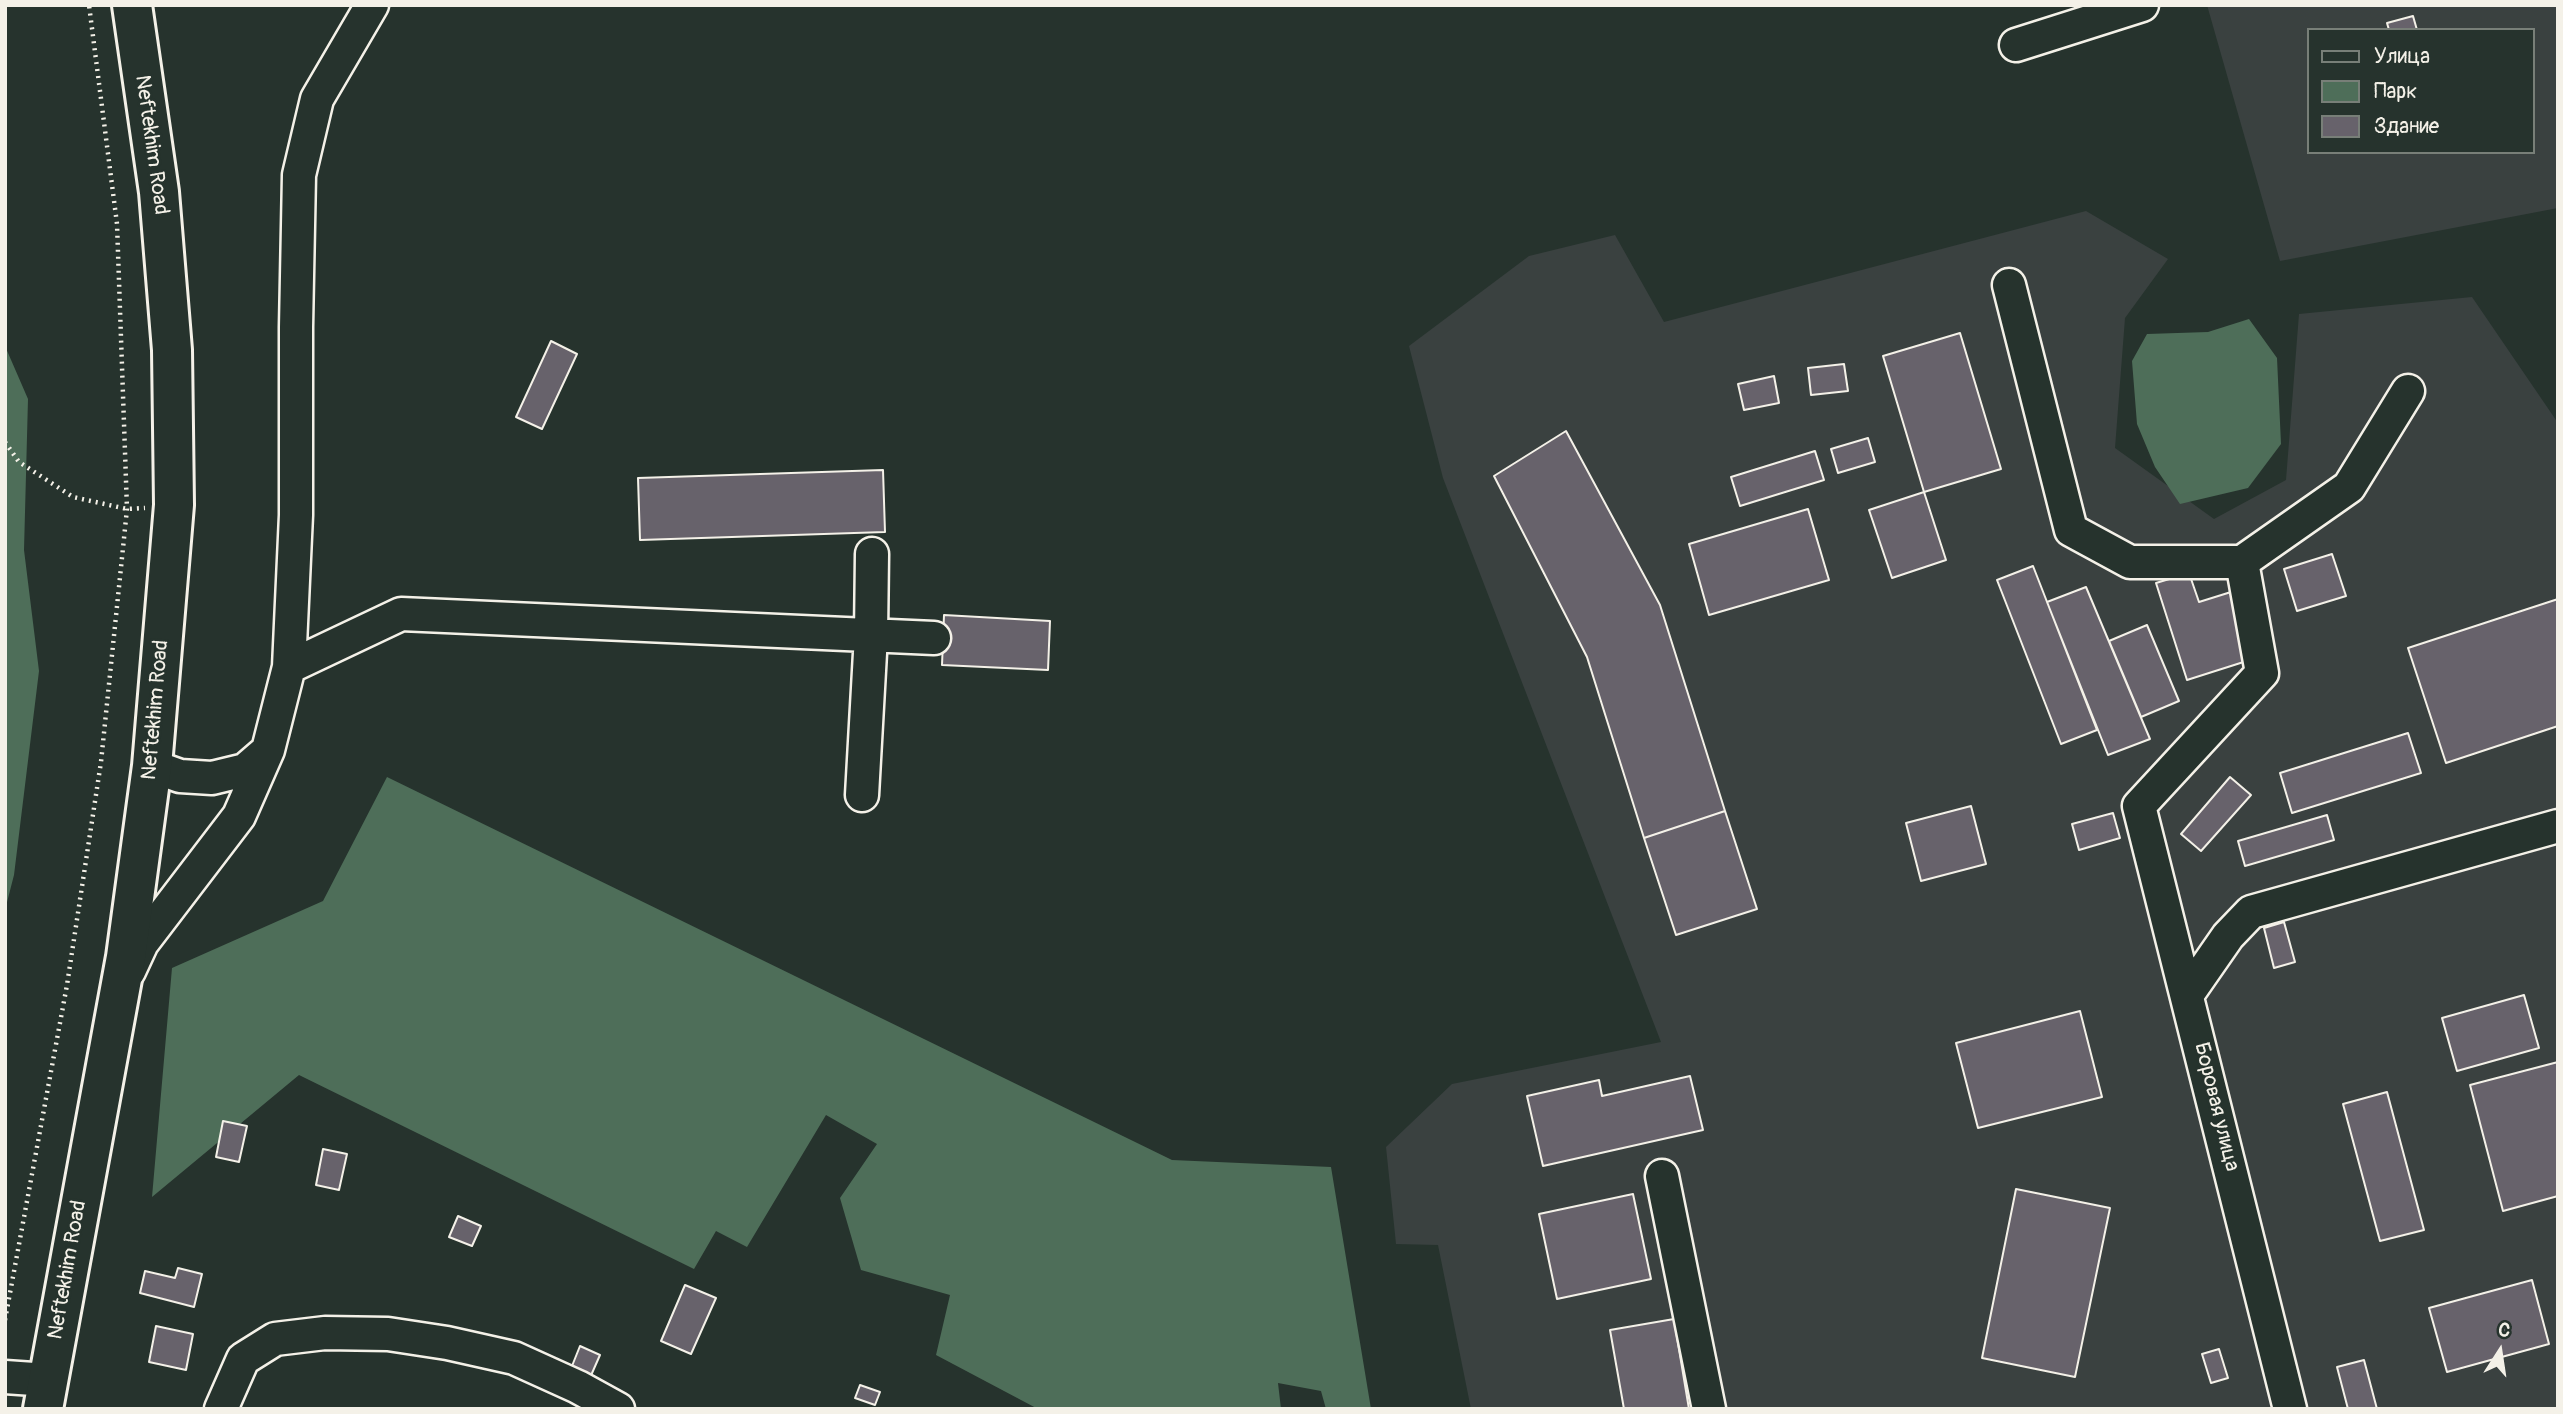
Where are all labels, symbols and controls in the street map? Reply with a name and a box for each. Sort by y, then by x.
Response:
legend [2308,28,2535,154]
text: Улица [2374,43,2430,70]
street label: Neftekhim Road [129,74,173,216]
text: Парк [2374,78,2417,105]
text: Здание [2374,113,2439,140]
street label: Neftekhim Road [137,639,175,781]
street label: Боровая улица [2188,1040,2244,1174]
street label: Neftekhim Road [43,1199,93,1341]
north arrow [2465,1316,2535,1386]
text: С [2496,1317,2513,1343]

